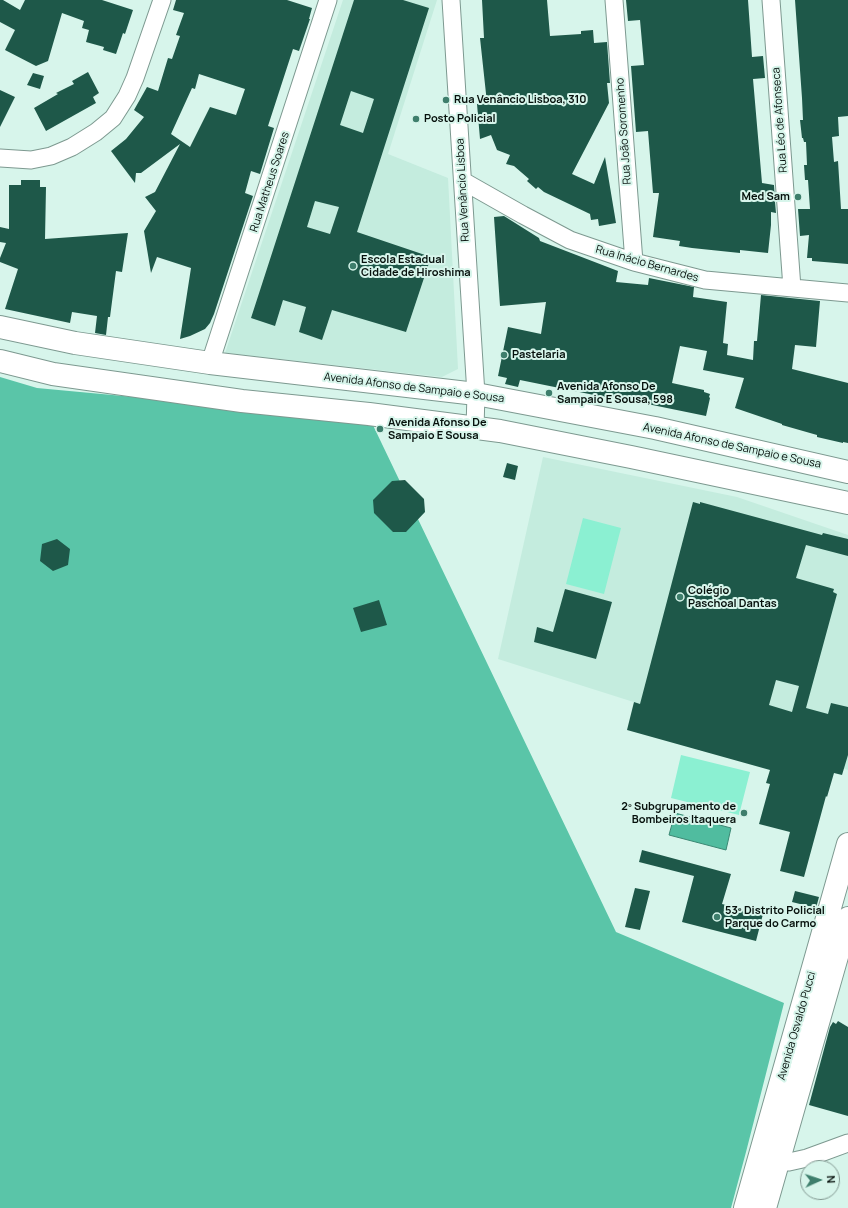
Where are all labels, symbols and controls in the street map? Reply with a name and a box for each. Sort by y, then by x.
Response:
street label: Rua Léo de Afonseca [770,67,790,173]
street label: Rua João Soromenho [614,77,634,185]
place label: Rua Venâncio Lisboa, 310 [454,93,587,107]
marker: Rua Venâncio Lisboa, 310 [441,95,451,105]
place label: Posto Policial [424,112,496,126]
marker: Posto Policial [411,114,421,124]
street label: Rua Matheus Soares [248,130,292,234]
street label: Rua Venâncio Lisboa [454,138,472,242]
place label: Med Sam [742,190,790,204]
marker: Med Sam [793,192,803,202]
street label: Rua Inácio Bernardes [594,243,700,285]
place label: Escola Estadual Cidade de Hiroshima [361,253,471,279]
marker: Escola Estadual Cidade de Hiroshima [348,261,358,271]
place label: Pastelaria [512,348,565,362]
marker: Pastelaria [499,350,509,360]
street label: Avenida Afonso de Sampaio e Sousa [323,370,505,406]
place label: Avenida Afonso De Sampaio E Sousa, 598 [557,380,673,406]
marker: Avenida Afonso De Sampaio E Sousa, 598 [544,388,554,398]
place label: Avenida Afonso De Sampaio E Sousa [388,416,487,442]
street label: Avenida Afonso de Sampaio e Sousa [642,421,822,471]
marker: Avenida Afonso De Sampaio E Sousa [375,424,385,434]
place label: Colégio Paschoal Dantas [688,584,777,610]
marker: Colégio Paschoal Dantas [675,592,685,602]
place label: 2º Subgrupamento de Bombeiros Itaquera [621,800,736,826]
marker: 2º Subgrupamento de Bombeiros Itaquera [739,808,749,818]
place label: 53º Distrito Policial Parque do Carmo [725,904,825,930]
marker: 53º Distrito Policial Parque do Carmo [712,912,722,922]
street label: Avenida Osvaldo Pucci [775,970,819,1082]
north arrow [800,1160,840,1200]
text: N [824,1175,839,1184]

